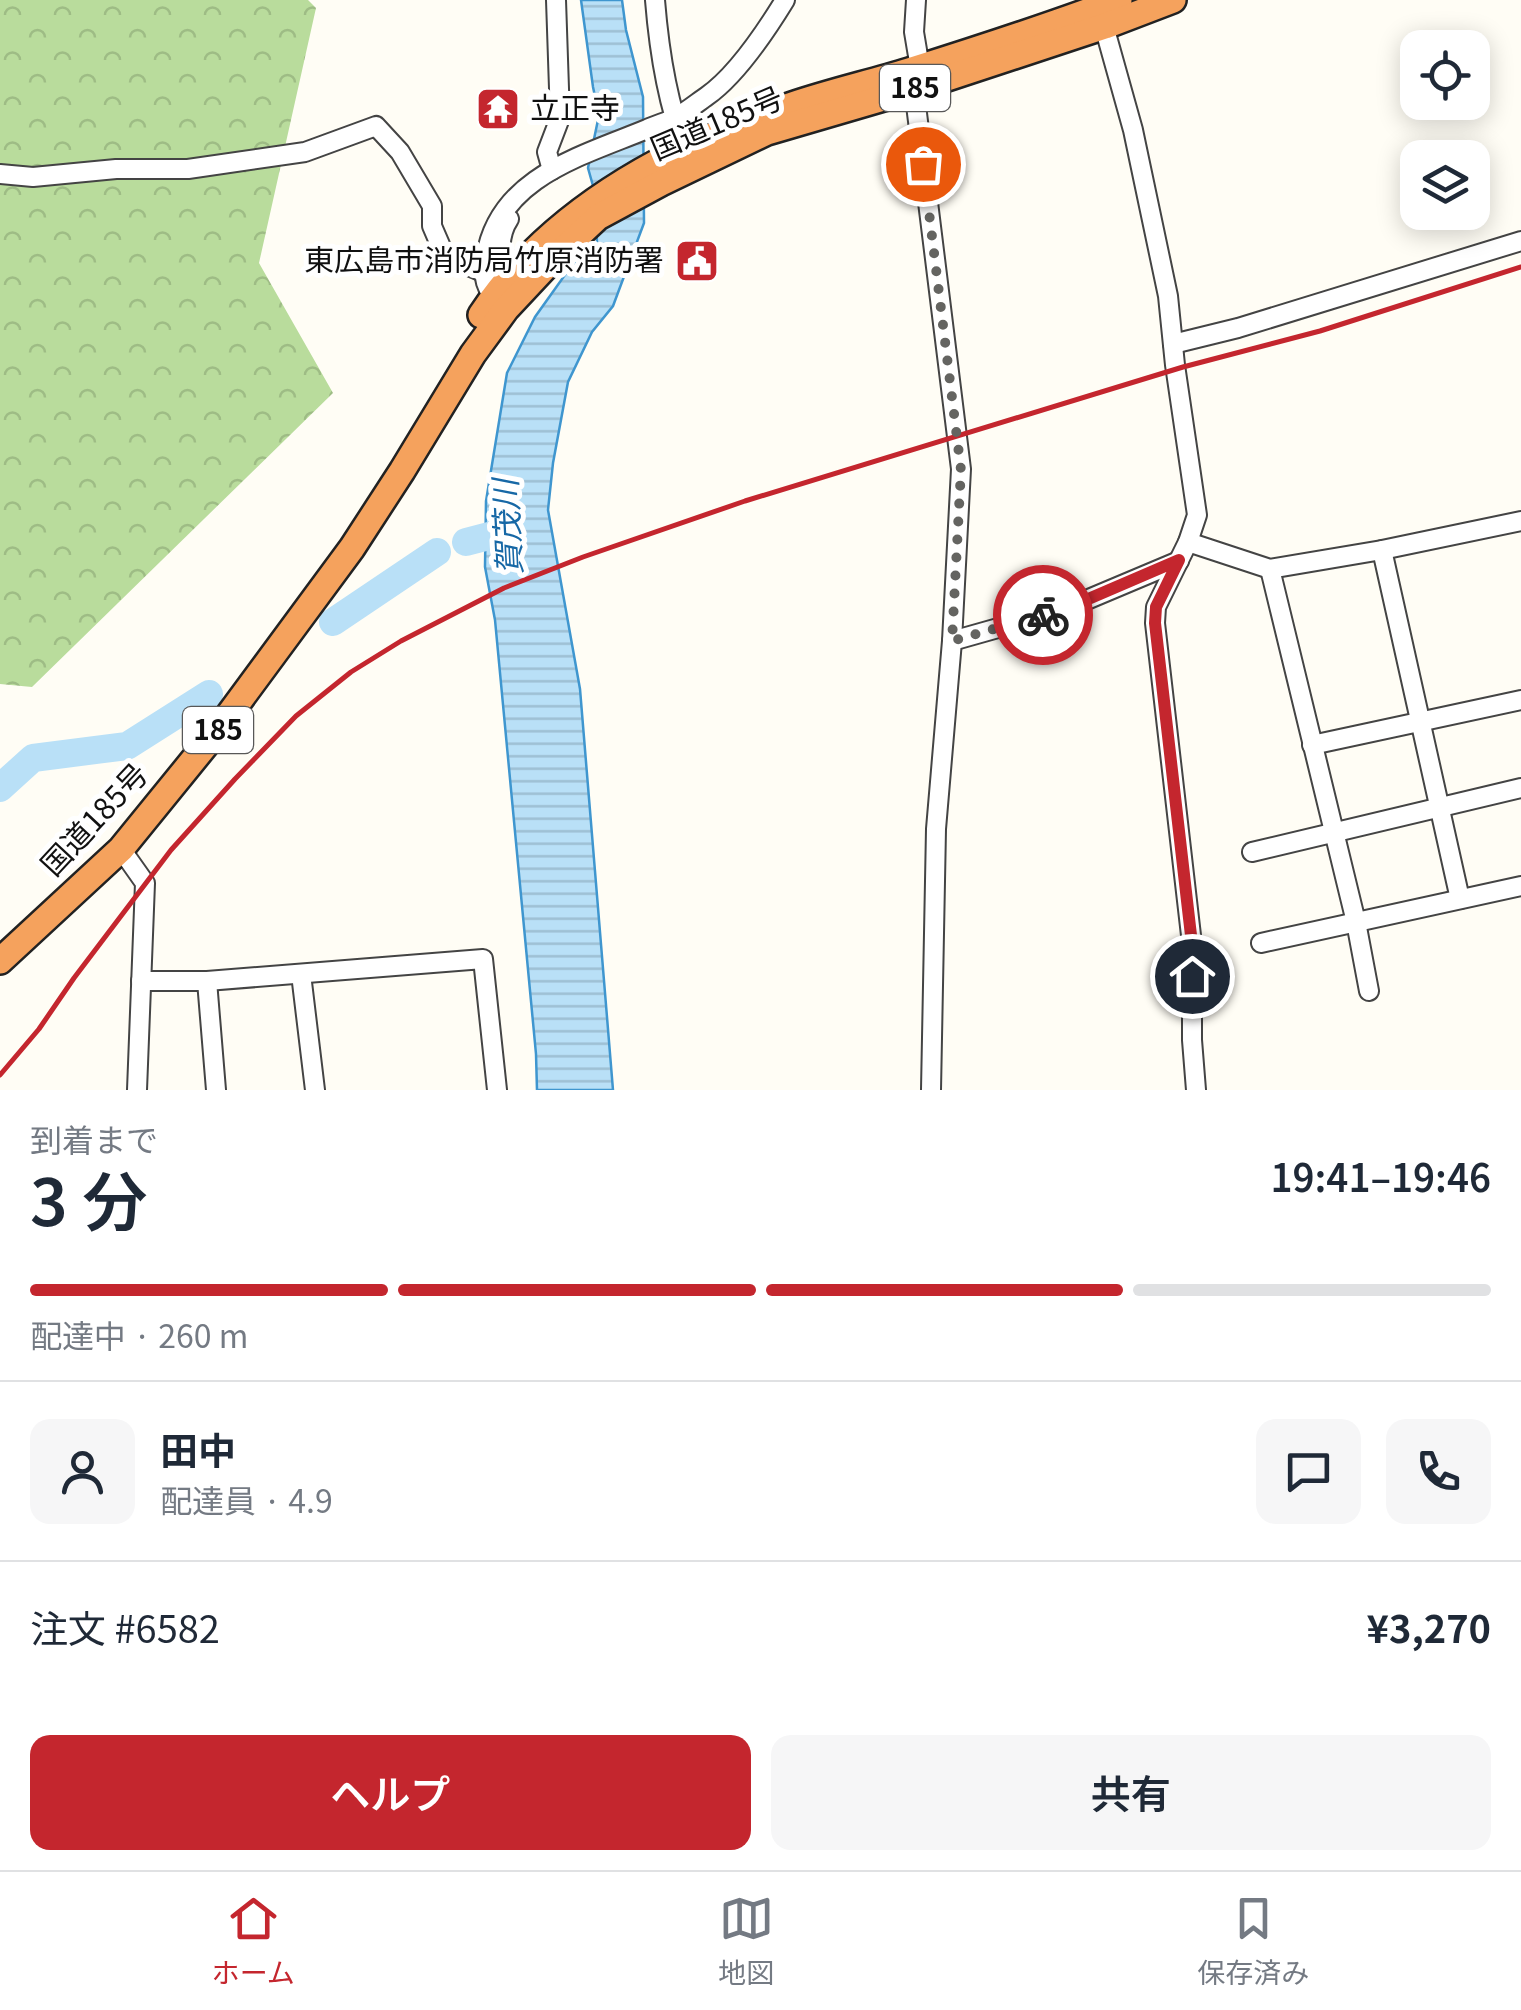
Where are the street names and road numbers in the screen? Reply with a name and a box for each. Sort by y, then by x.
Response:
road number: 185 [880,65,950,111]
street label: 国道185号 [643,74,789,169]
road number: 185 [183,707,253,753]
street label: 国道185号 [29,752,157,884]

